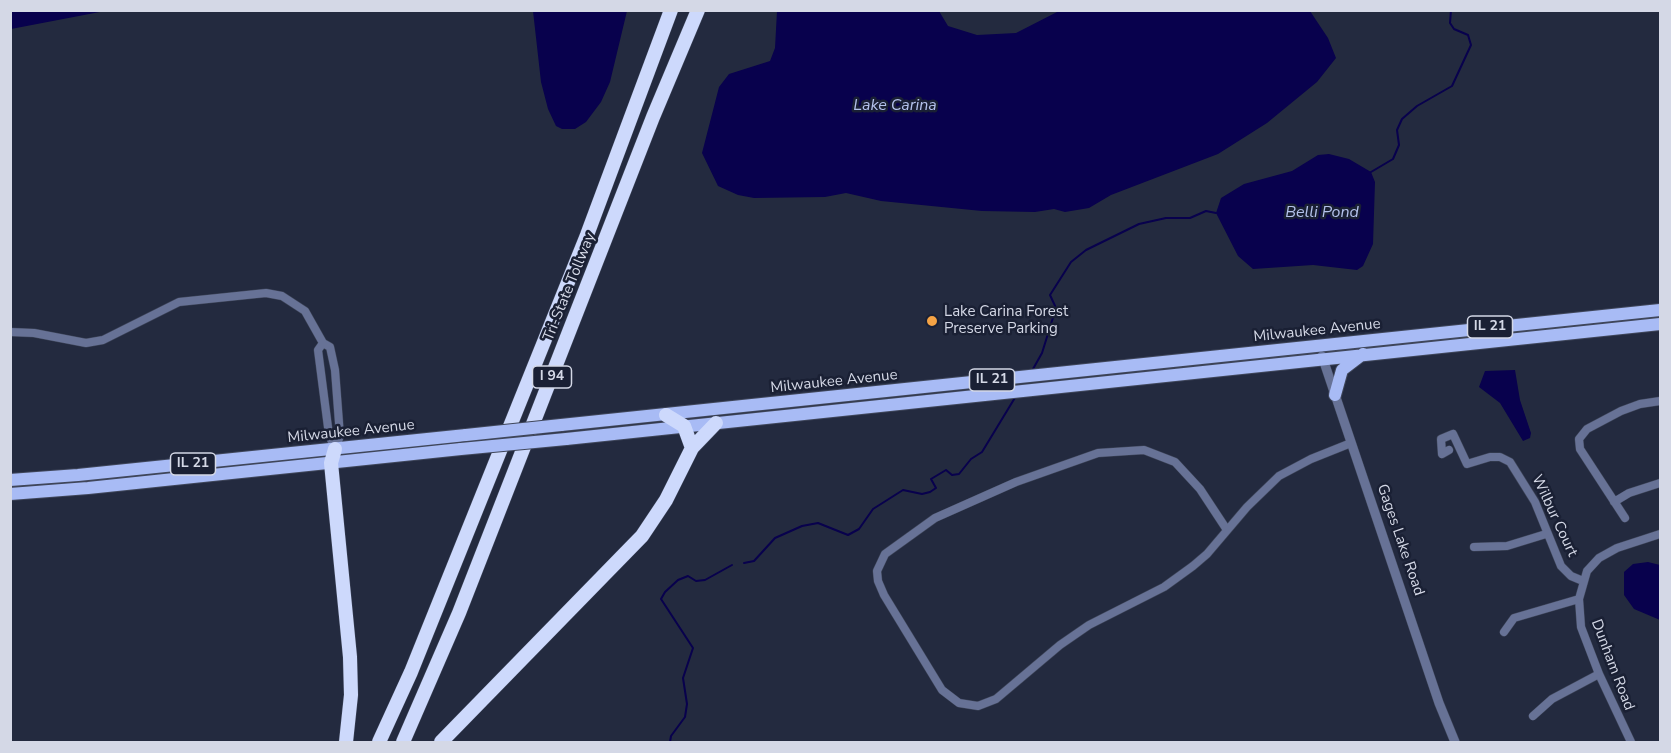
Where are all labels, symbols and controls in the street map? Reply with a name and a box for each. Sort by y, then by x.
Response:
water label: Lake Carina [853,96,937,116]
water label: Belli Pond [1285,203,1359,223]
street label: Tri-State Tollway [540,230,600,344]
place label: Lake Carina Forest Preserve Parking [944,303,1068,338]
marker: Lake Carina Forest Preserve Parking [925,314,939,328]
street label: Milwaukee Avenue [1253,315,1381,347]
road number: IL 21 [1468,316,1512,338]
road number: I 94 [532,366,572,388]
street label: Milwaukee Avenue [770,366,898,398]
road number: IL 21 [970,369,1014,391]
street label: Milwaukee Avenue [287,416,415,448]
road number: IL 21 [170,453,216,475]
street label: Wilbur Court [1527,472,1581,560]
street label: Gages Lake Road [1372,482,1428,598]
street label: Dunham Road [1586,617,1638,713]

